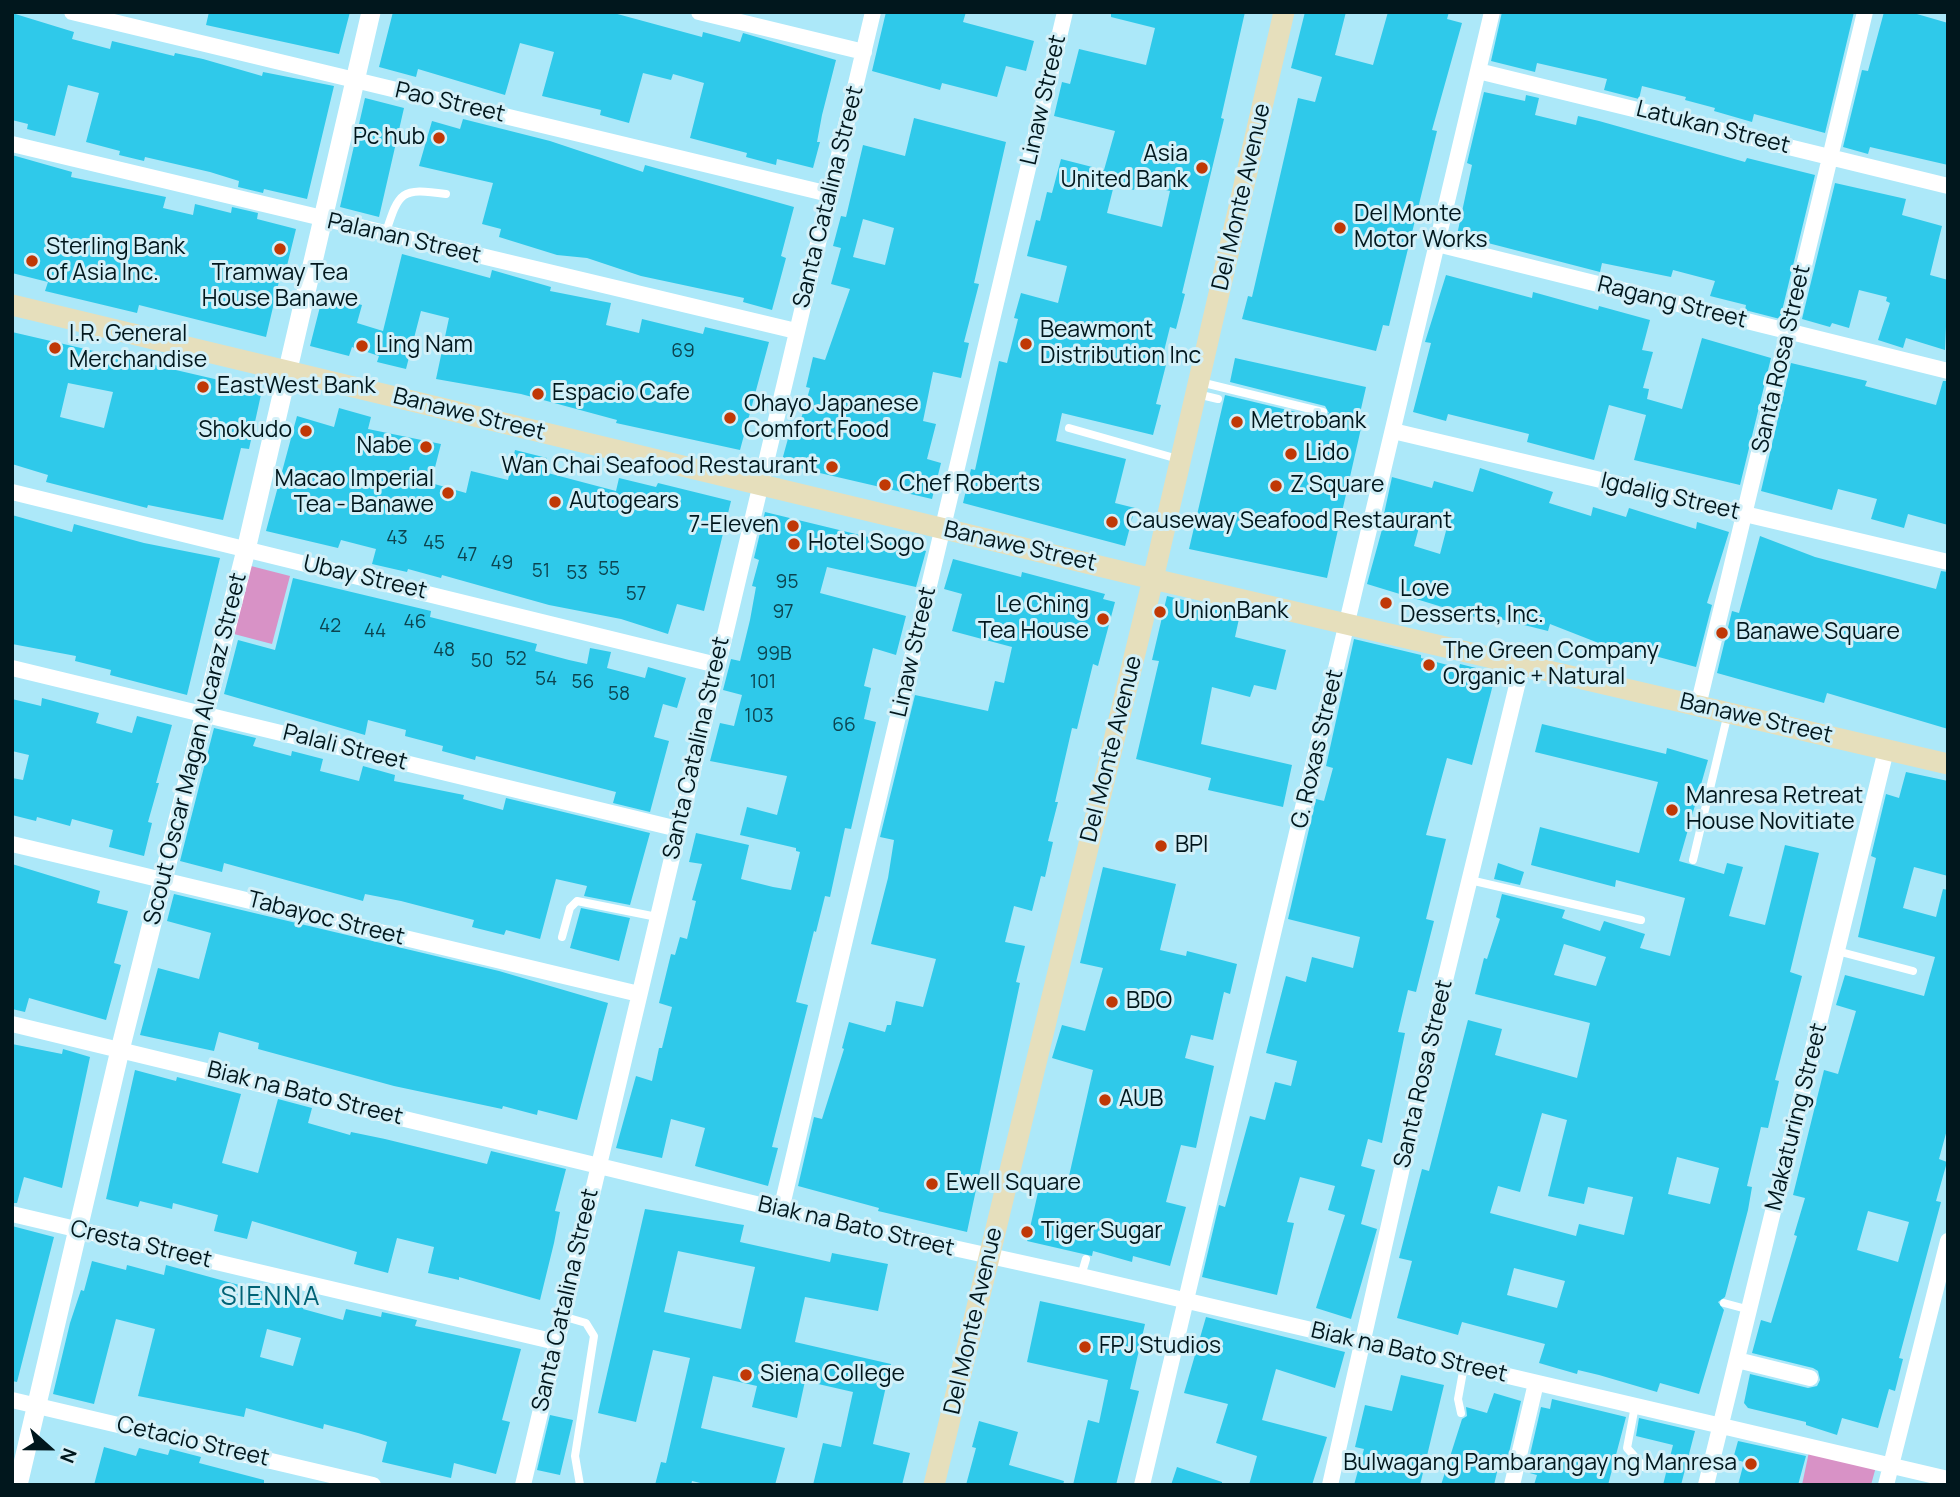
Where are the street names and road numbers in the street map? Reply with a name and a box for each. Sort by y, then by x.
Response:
street label: Linaw Street [1016,32,1072,168]
street label: Pao Street [392,77,508,129]
street label: Santa Catalina Street [788,83,870,311]
street label: Latukan Street [1633,96,1793,160]
street label: Del Monte Avenue [1207,101,1277,293]
street label: Palanan Street [325,208,483,270]
street label: Santa Rosa Street [1747,262,1817,456]
street label: Ragang Street [1594,271,1750,335]
street label: Banawe Street [390,383,548,447]
street label: Igdalig Street [1598,468,1742,526]
street label: Banawe Street [941,516,1099,578]
street label: Ubay Street [300,550,430,606]
street label: Scout Oscar Magan Alcaraz Street [139,570,253,928]
street label: Linaw Street [886,584,942,720]
street label: Santa Catalina Street [658,634,736,862]
street label: Del Monte Avenue [1076,653,1148,845]
street label: G. Roxas Street [1286,667,1350,831]
street label: Banawe Street [1677,688,1835,750]
street label: Palali Street [280,719,410,777]
street label: Tabayoc Street [245,886,407,952]
street label: Santa Rosa Street [1389,977,1459,1171]
street label: Makaturing Street [1760,1020,1834,1214]
street label: Biak na Bato Street [204,1056,406,1132]
street label: Santa Catalina Street [527,1186,605,1414]
street label: Biak na Bato Street [755,1191,957,1263]
street label: Cresta Street [68,1215,214,1275]
street label: Del Monte Avenue [939,1225,1009,1417]
street label: Biak na Bato Street [1308,1317,1510,1389]
street label: Cetacio Street [114,1411,272,1473]

